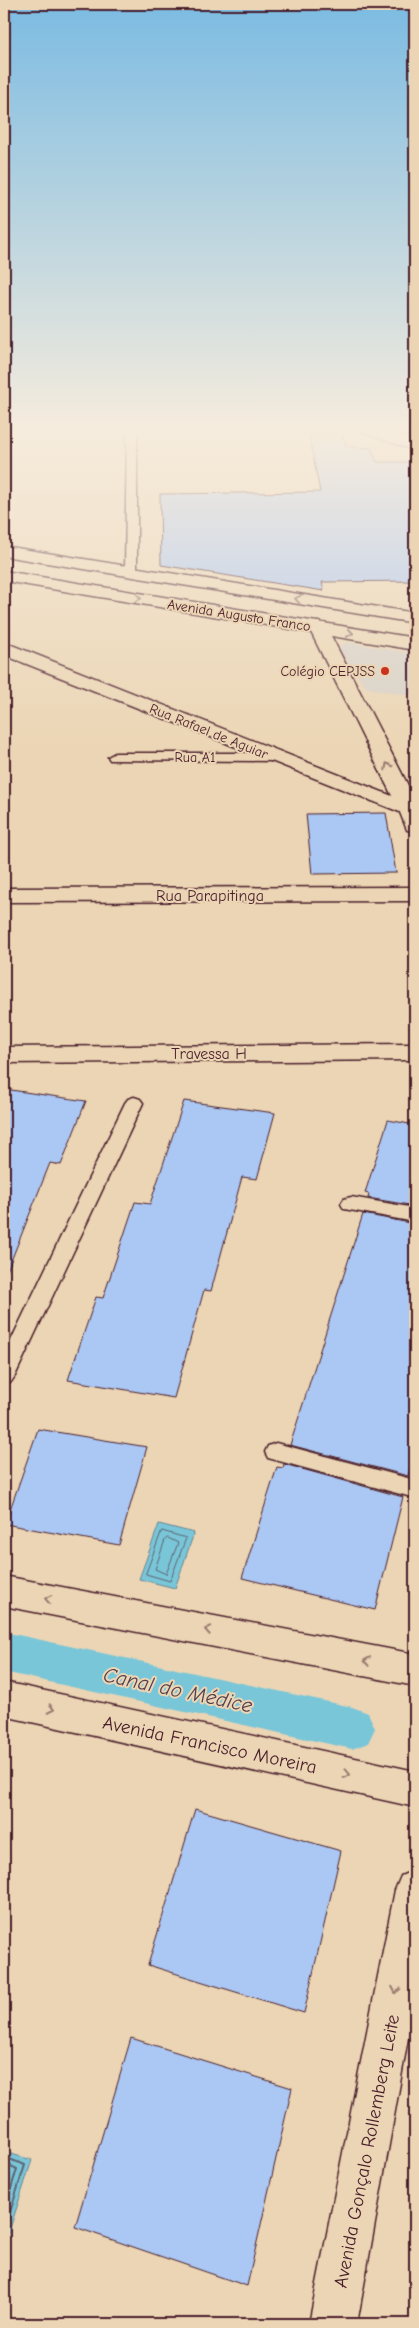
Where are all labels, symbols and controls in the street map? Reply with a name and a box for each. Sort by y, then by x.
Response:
one-way arrow [134,593,143,603]
one-way arrow [294,594,302,604]
street label: Avenida Augusto Franco [166,596,312,635]
one-way arrow [346,628,355,638]
place label: Colégio CEPJSS [280,663,375,680]
marker: Colégio CEPJSS [379,665,391,677]
street label: Rua Rafael de Aguiar [147,700,271,763]
street label: Rua A1 [174,749,216,766]
one-way arrow [384,763,394,772]
street label: Rua Parapitinga [156,887,264,905]
street label: Travessa H [171,1045,247,1063]
one-way arrow [44,1595,53,1605]
one-way arrow [203,1625,212,1636]
one-way arrow [363,1656,372,1666]
water label: Canal do Médice [101,1662,255,1718]
one-way arrow [47,1703,56,1714]
street label: Avenida Francisco Moreira [101,1712,319,1778]
one-way arrow [342,1768,351,1779]
one-way arrow [392,1985,402,1994]
street label: Avenida Gonçalo Rollemberg Leite [330,2013,404,2290]

